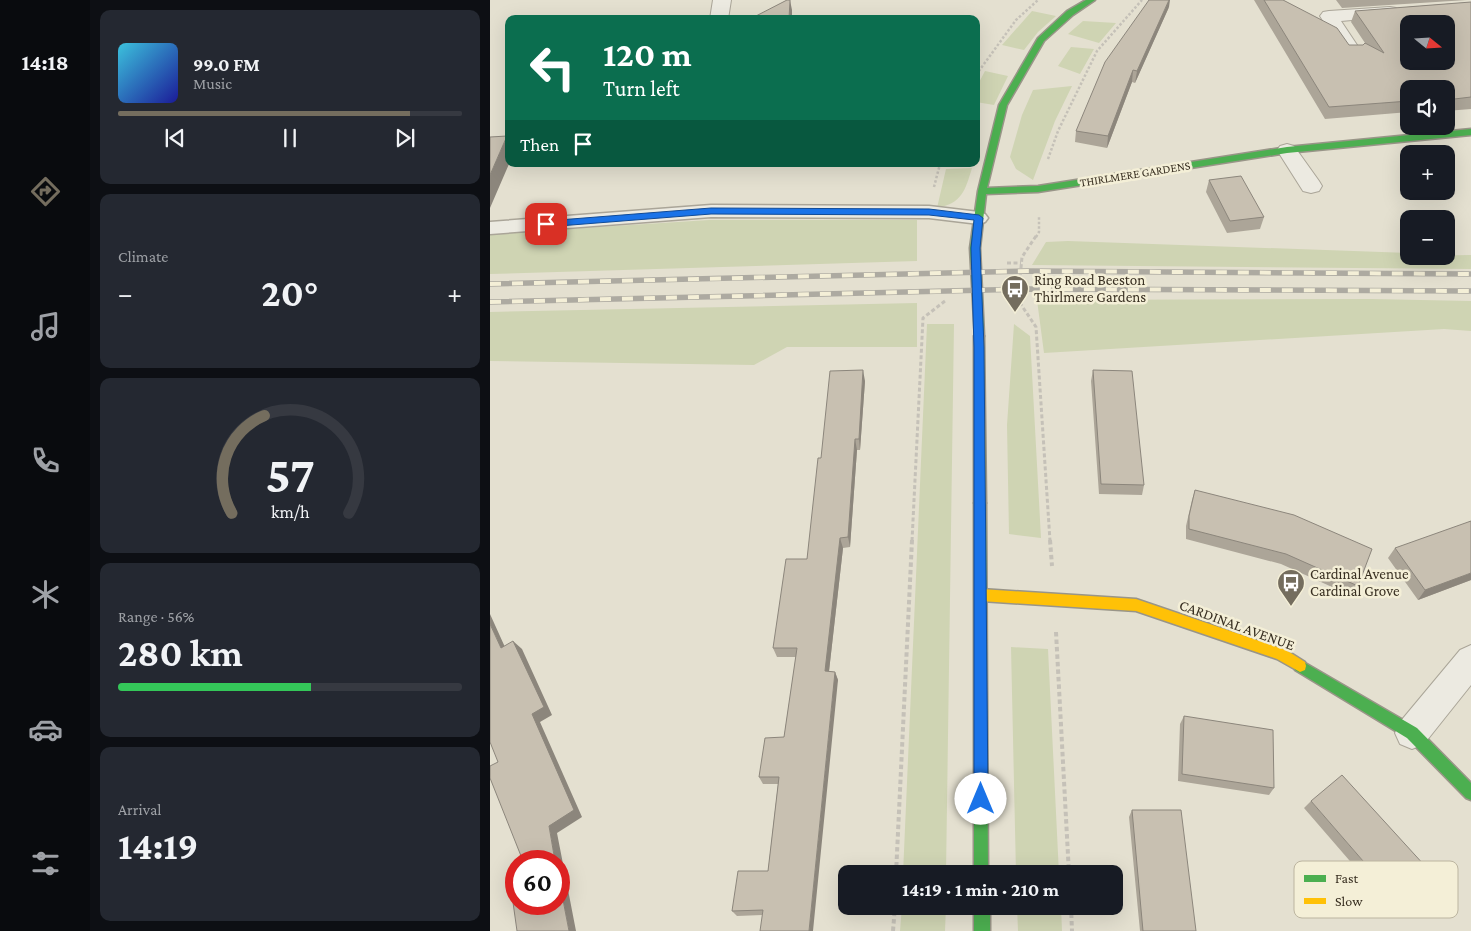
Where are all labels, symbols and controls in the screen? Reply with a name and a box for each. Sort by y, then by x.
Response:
north arrow [1400,15,1455,70]
map controls [1400,15,1455,265]
icon: left [520,35,585,100]
text: 120 m [603,35,692,74]
text: 14:18 [21,50,69,75]
text: 99.0 FM [193,54,260,75]
text: Music [193,75,232,92]
text: Turn left [603,76,680,101]
button: sound [1400,80,1455,135]
icon: previous [161,124,189,152]
icon: pause [276,124,304,152]
icon: next [391,124,419,152]
icon: arrive [569,130,597,158]
text: Then [520,134,559,155]
button: + [1400,145,1455,200]
street label: THIRLMERE GARDENS [1079,158,1192,190]
icon: directions [28,174,63,209]
pin [525,203,567,245]
icon: arrive [532,210,560,238]
button: − [1400,210,1455,265]
text: Climate [118,248,168,265]
text: 20° [261,272,319,314]
place label: Ring Road Beeston Thirlmere Gardens [1034,272,1146,305]
bus stop icon: Ring Road Beeston Thirlmere Gardens [1000,274,1030,313]
text: − [118,278,133,309]
text: + [447,278,462,309]
icon: music [28,309,63,344]
icon: phone [28,443,63,478]
text: 57 [265,445,315,503]
text: km/h [271,502,310,522]
place label: Cardinal Avenue Cardinal Grove [1310,566,1409,599]
bus stop icon: Cardinal Avenue Cardinal Grove [1276,568,1306,607]
icon: climate [28,577,63,612]
street label: CARDINAL AVENUE [1177,597,1297,653]
text: Range · 56% [118,608,194,625]
text: 280 km [118,632,243,674]
icon: car [28,712,63,747]
position arrow [954,772,1006,824]
text: Arrival [118,801,162,818]
text: 14:19 [118,825,198,867]
icon: filters [28,846,63,881]
speed limit sign: 60 [505,850,570,915]
legend [1294,861,1458,918]
text: Fast [1335,870,1359,886]
text: 14:19 · 1 min · 210 m [902,879,1059,900]
text: Slow [1335,893,1363,909]

